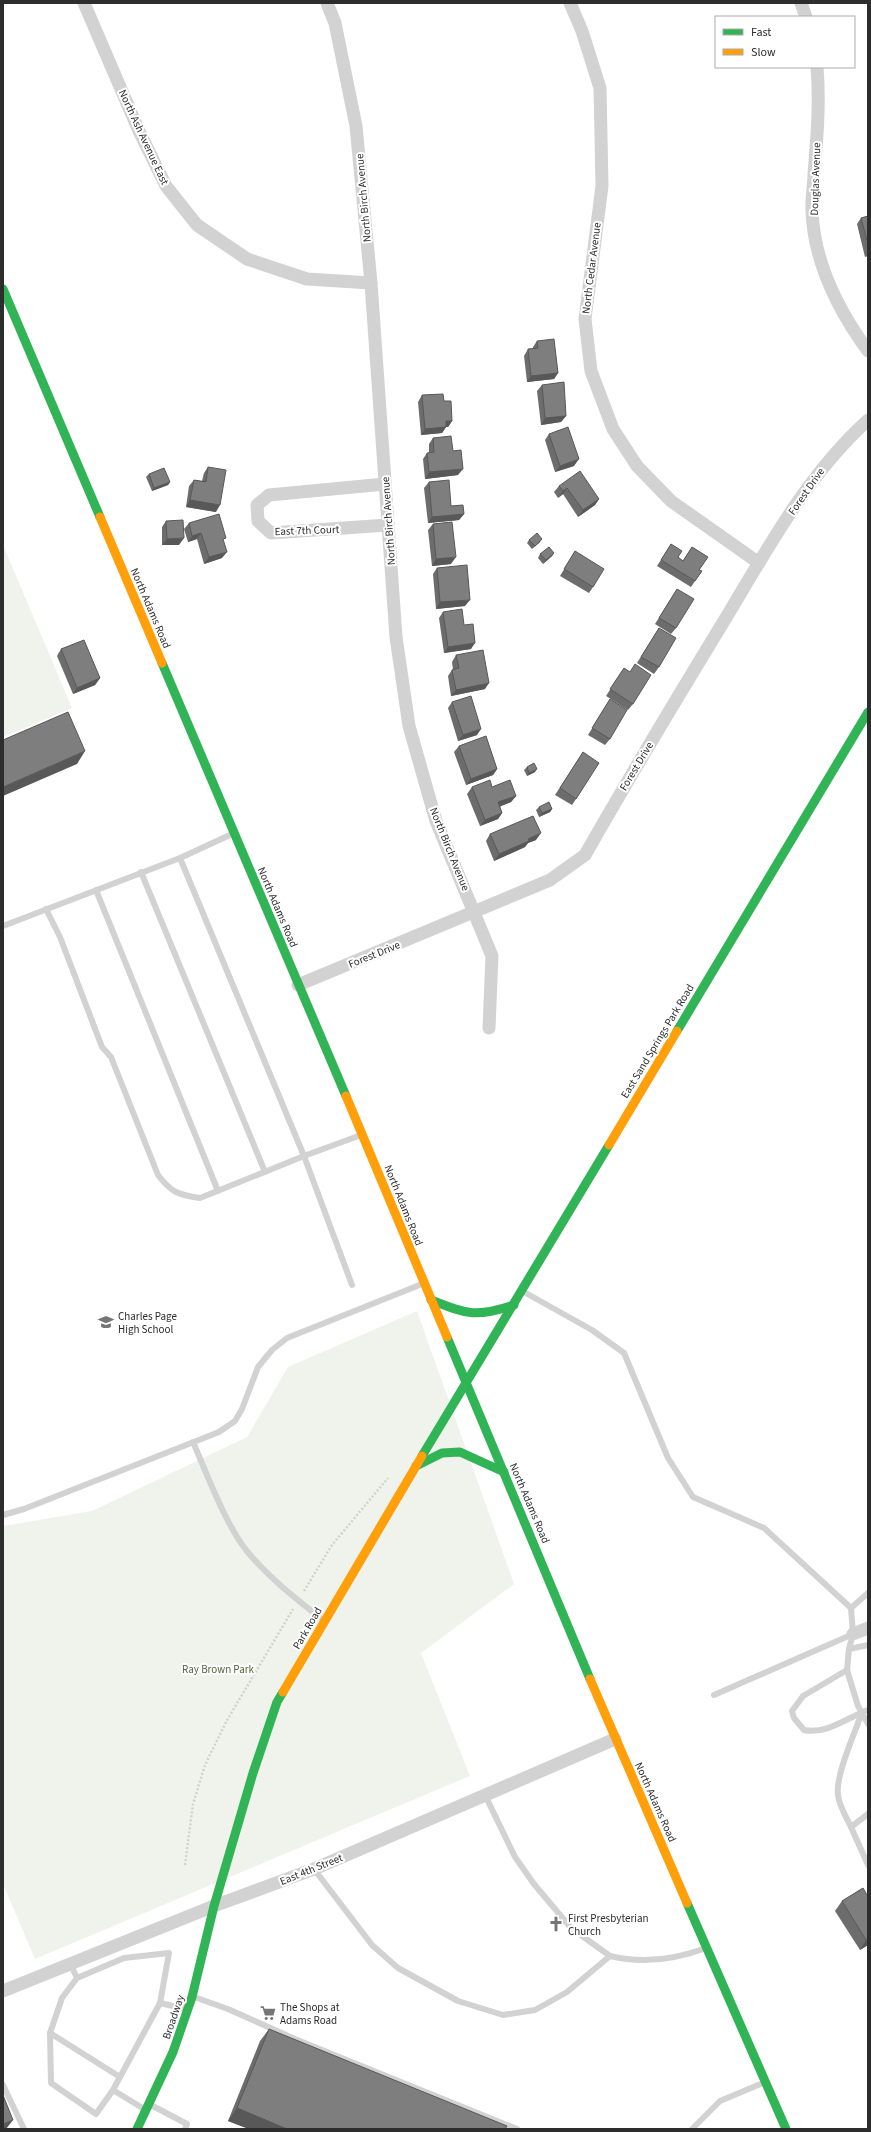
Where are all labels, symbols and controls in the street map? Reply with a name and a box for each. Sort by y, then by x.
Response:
legend [715,16,855,68]
text: Fast [751,24,771,41]
text: Slow [751,44,776,61]
street label: North Ash Avenue East [115,87,172,187]
street label: Douglas Avenue [807,142,824,216]
street label: North Birch Avenue [352,153,375,243]
street label: North Cedar Avenue [578,221,605,315]
street label: Forest Drive [785,464,829,518]
street label: North Birch Avenue [378,476,399,566]
street label: East 7th Court [274,522,340,539]
street label: North Adams Road [127,566,174,651]
street label: Forest Drive [616,739,657,794]
street label: North Birch Avenue [426,805,473,894]
street label: North Adams Road [254,865,301,950]
street label: Forest Drive [346,937,403,972]
street label: East Sand Springs Park Road [617,981,697,1101]
street label: North Adams Road [380,1163,427,1248]
place label: Charles Page High School [118,1309,177,1337]
school or university icon: Charles Page High School [97,1313,115,1331]
street label: North Adams Road [506,1461,553,1546]
street label: Park Road [289,1604,326,1652]
park label: Ray Brown Park [182,1662,254,1677]
street label: North Adams Road [631,1760,680,1845]
street label: East 4th Street [278,1850,345,1889]
place label: First Presbyterian Church [568,1911,649,1939]
church icon: First Presbyterian Church [547,1915,565,1933]
street label: Broadway [159,1993,188,2041]
place label: The Shops at Adams Road [280,2000,340,2028]
supermarket icon: The Shops at Adams Road [259,2004,277,2022]

